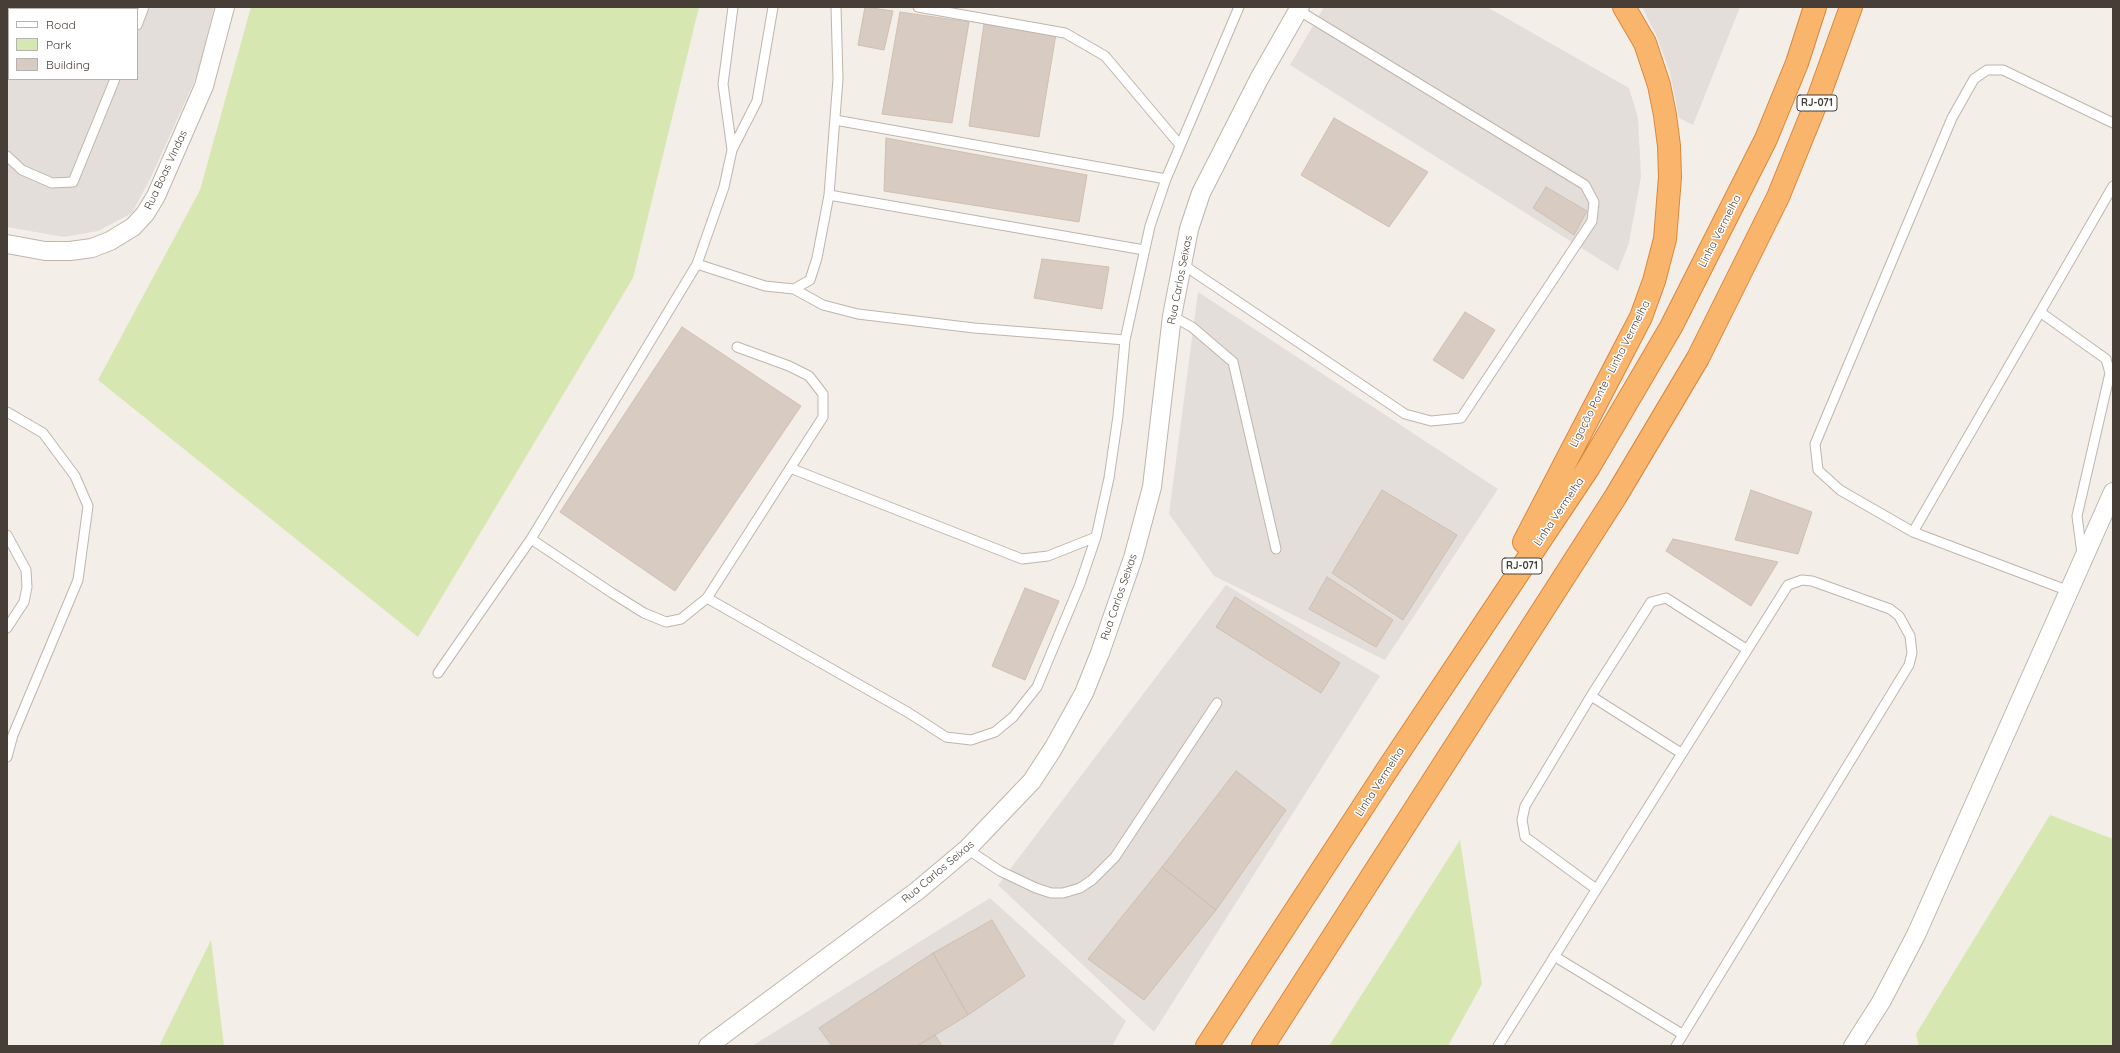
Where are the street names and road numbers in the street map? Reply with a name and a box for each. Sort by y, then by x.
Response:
road number: RJ-071 [1797,95,1837,111]
street label: Rua Boas Vindas [142,128,190,212]
street label: Linha Vermelha [1696,193,1744,269]
street label: Rua Carlos Seixas [1165,234,1195,326]
street label: Ligação Ponte - Linha Vermelha [1567,298,1653,450]
street label: Linha Vermelha [1531,475,1587,549]
street label: Rua Carlos Seixas [1098,552,1140,642]
road number: RJ-071 [1502,558,1542,574]
street label: Linha Vermelha [1353,745,1407,819]
street label: Rua Carlos Seixas [899,838,977,906]

